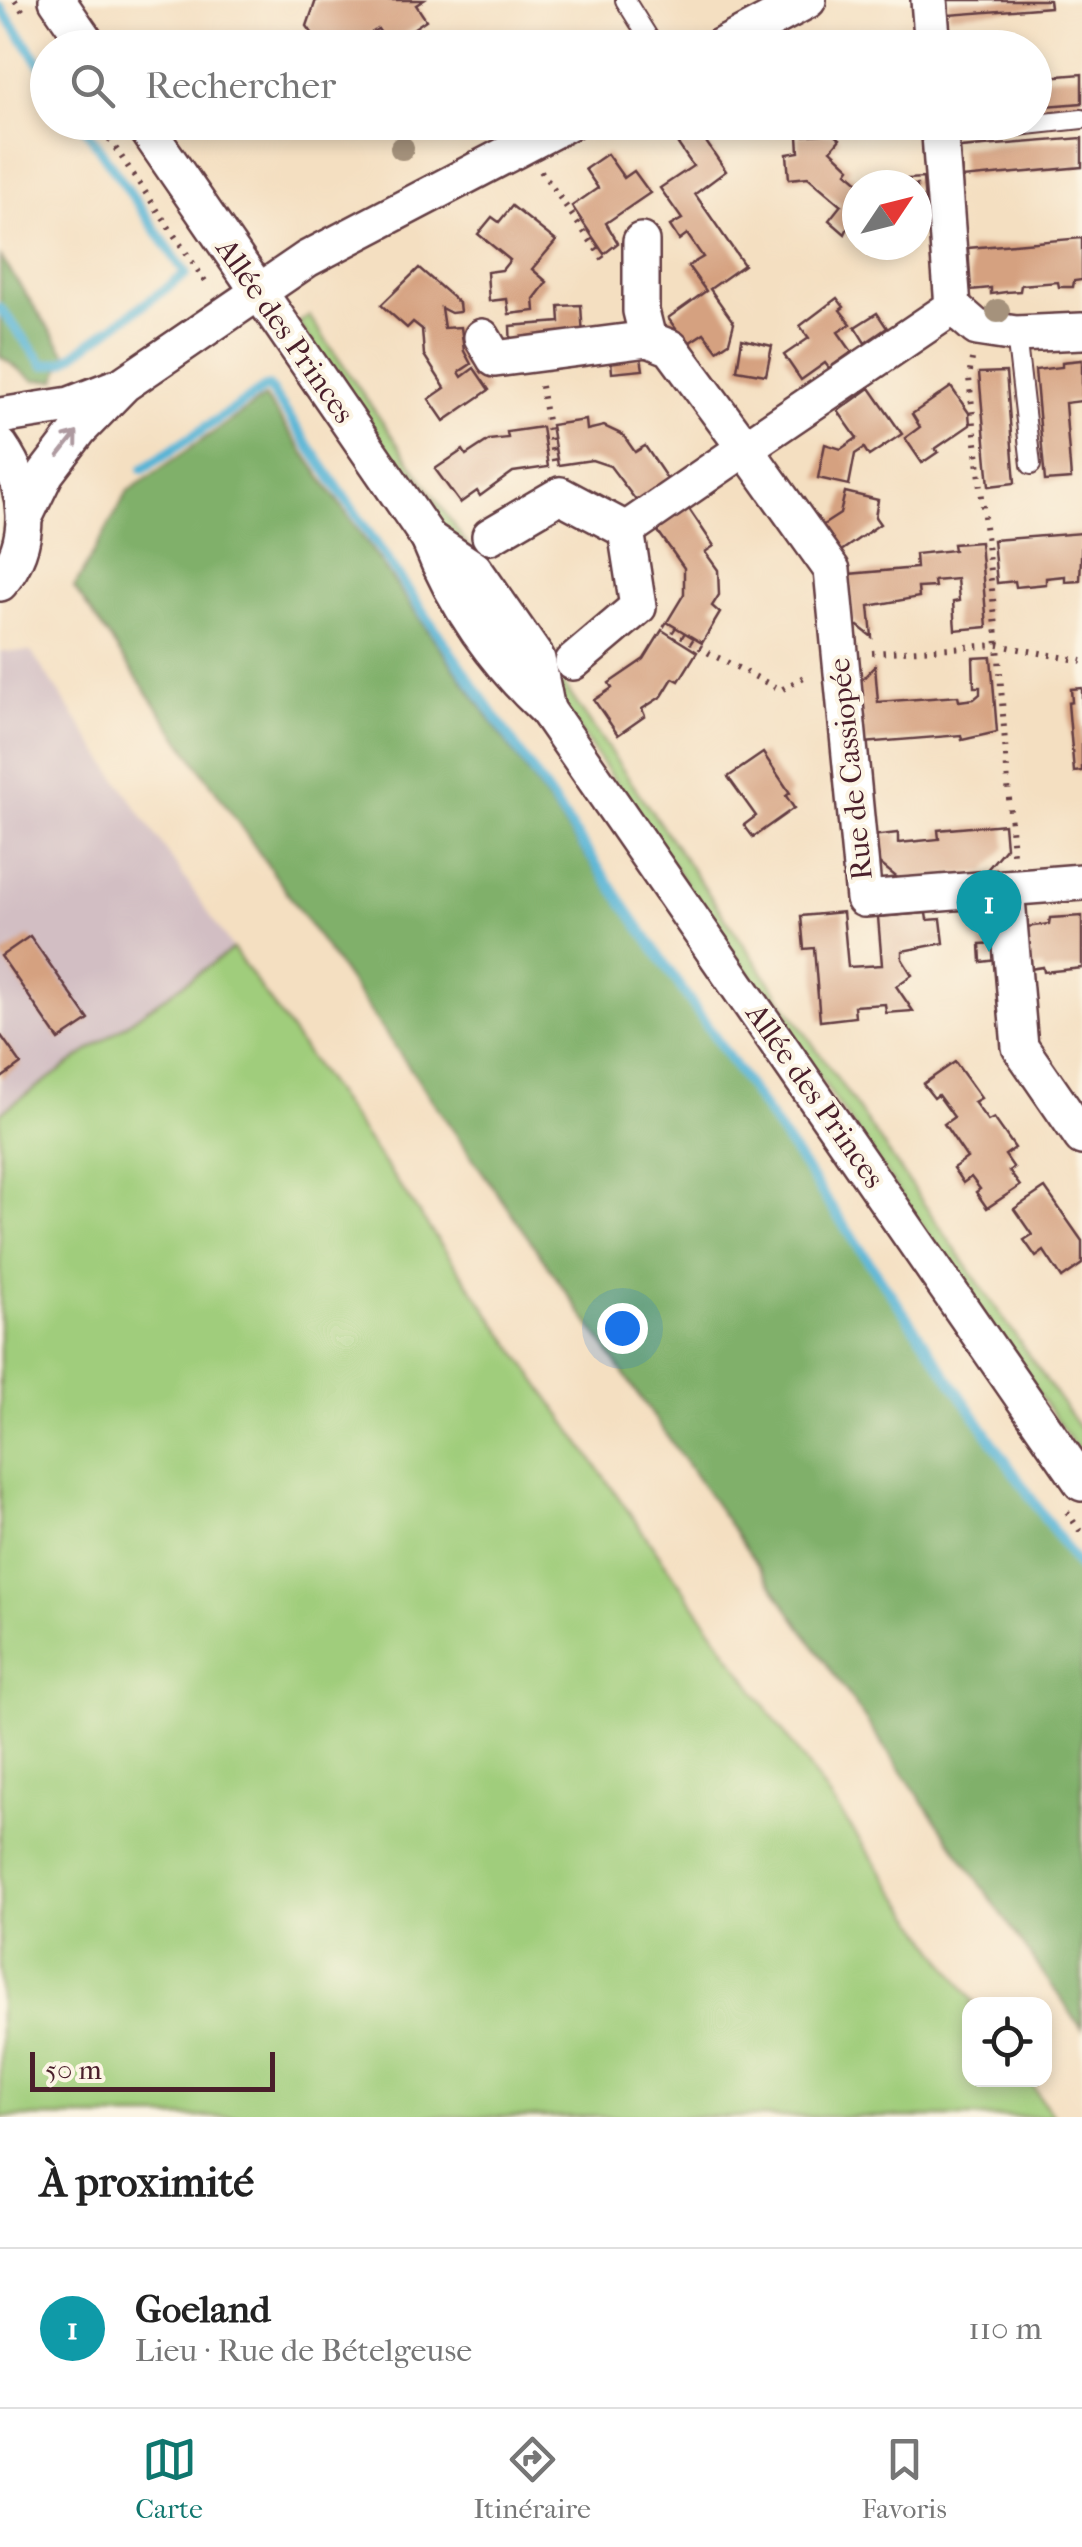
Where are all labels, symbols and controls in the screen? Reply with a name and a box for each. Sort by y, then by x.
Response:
search box [30,30,1052,140]
icon: search [65,58,120,113]
text: Rechercher [145,63,336,108]
north arrow [842,170,932,260]
street label: Allée des Princes [208,231,361,430]
one-way arrow [57,431,78,458]
street label: Rue de Cassiopée [822,656,880,882]
pin: 1 [956,870,1022,952]
street label: Allée des Princes [738,996,891,1195]
your location [597,1303,648,1354]
map controls [962,1997,1052,2087]
button: locate [962,1997,1052,2087]
scale bar [30,2047,275,2092]
text: 50 m [45,2053,102,2086]
text: À proximité [40,2158,254,2207]
text: Goeland [135,2287,271,2332]
text: 1 [67,2310,78,2347]
text: 110 m [968,2310,1042,2347]
text: Lieu · Rue de Bételgeuse [135,2332,472,2369]
tab: Carte [135,2432,203,2525]
tab: Itinéraire [473,2432,591,2525]
tab: Favoris [861,2432,947,2525]

